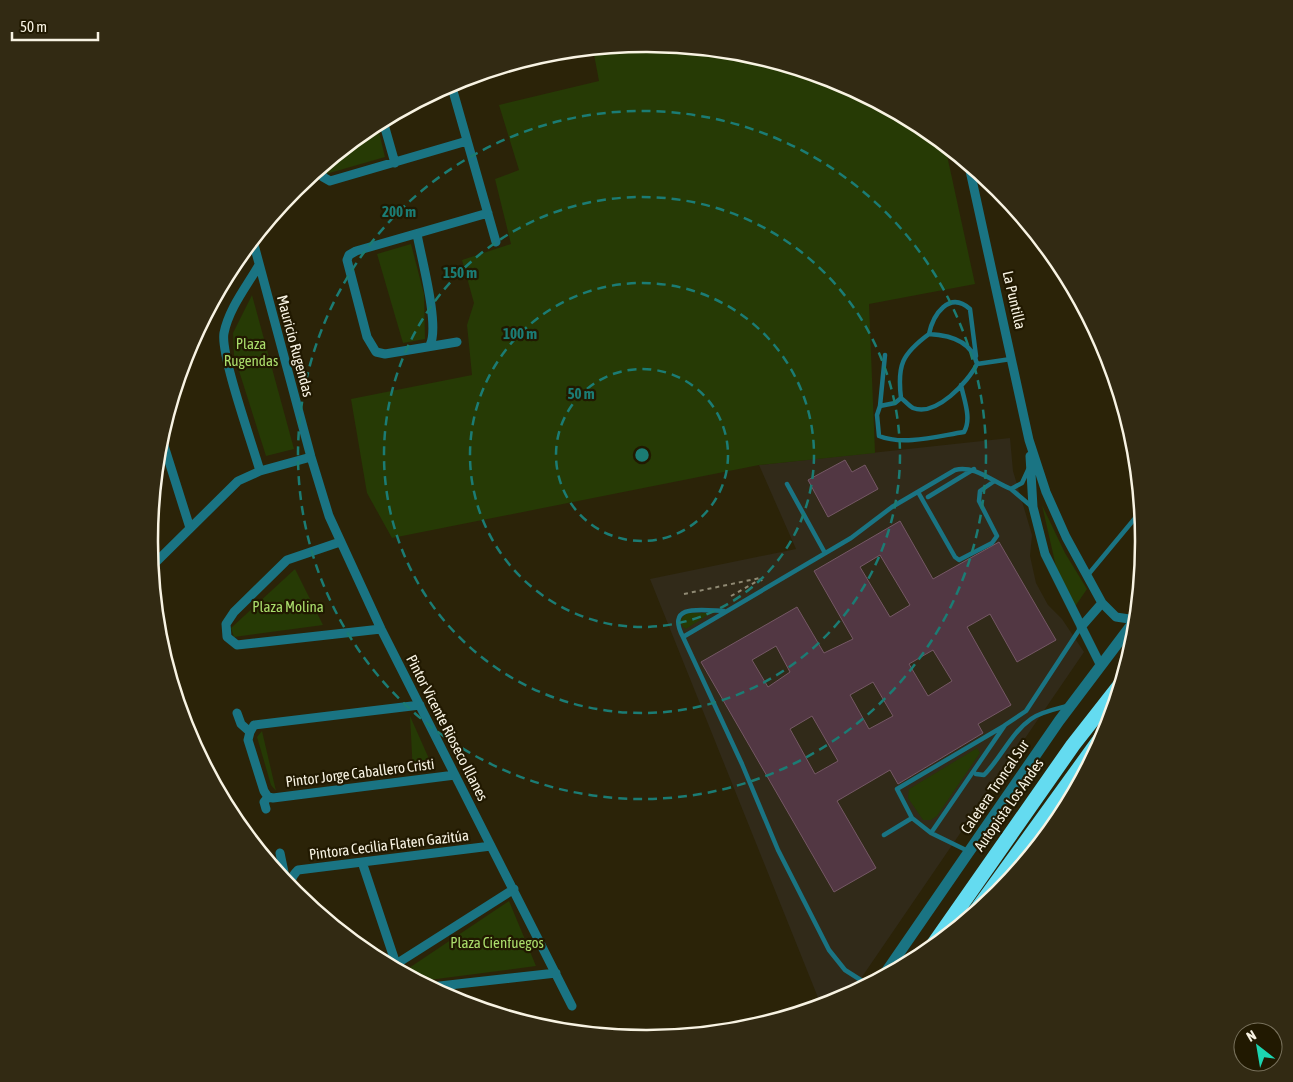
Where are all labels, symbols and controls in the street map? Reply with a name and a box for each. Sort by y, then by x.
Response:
scale bar [12,10,99,42]
text: 50 m [20,18,47,35]
text: 200 m [382,203,416,220]
text: 150 m [443,264,477,281]
street label: La Puntilla [1000,269,1029,331]
street label: Mauricio Rugendas [274,293,317,399]
text: 100 m [503,325,537,342]
park label: Plaza Rugendas [224,335,278,369]
text: 50 m [568,385,595,402]
centre of rings [633,446,651,464]
park label: Plaza Molina [252,598,324,615]
street label: Pintor Vicente Rioseco Illanes [403,652,492,804]
street label: Caletera Troncal Sur [957,736,1033,837]
street label: Pintor Jorge Caballero Cristi [284,755,435,790]
street label: Autopista Los Andes [970,755,1047,854]
street label: Pintora Cecilia Flaten Gazitúa [308,826,470,863]
park label: Plaza Cienfuegos [450,934,544,951]
north arrow [1233,1022,1283,1072]
text: N [1244,1027,1259,1045]

